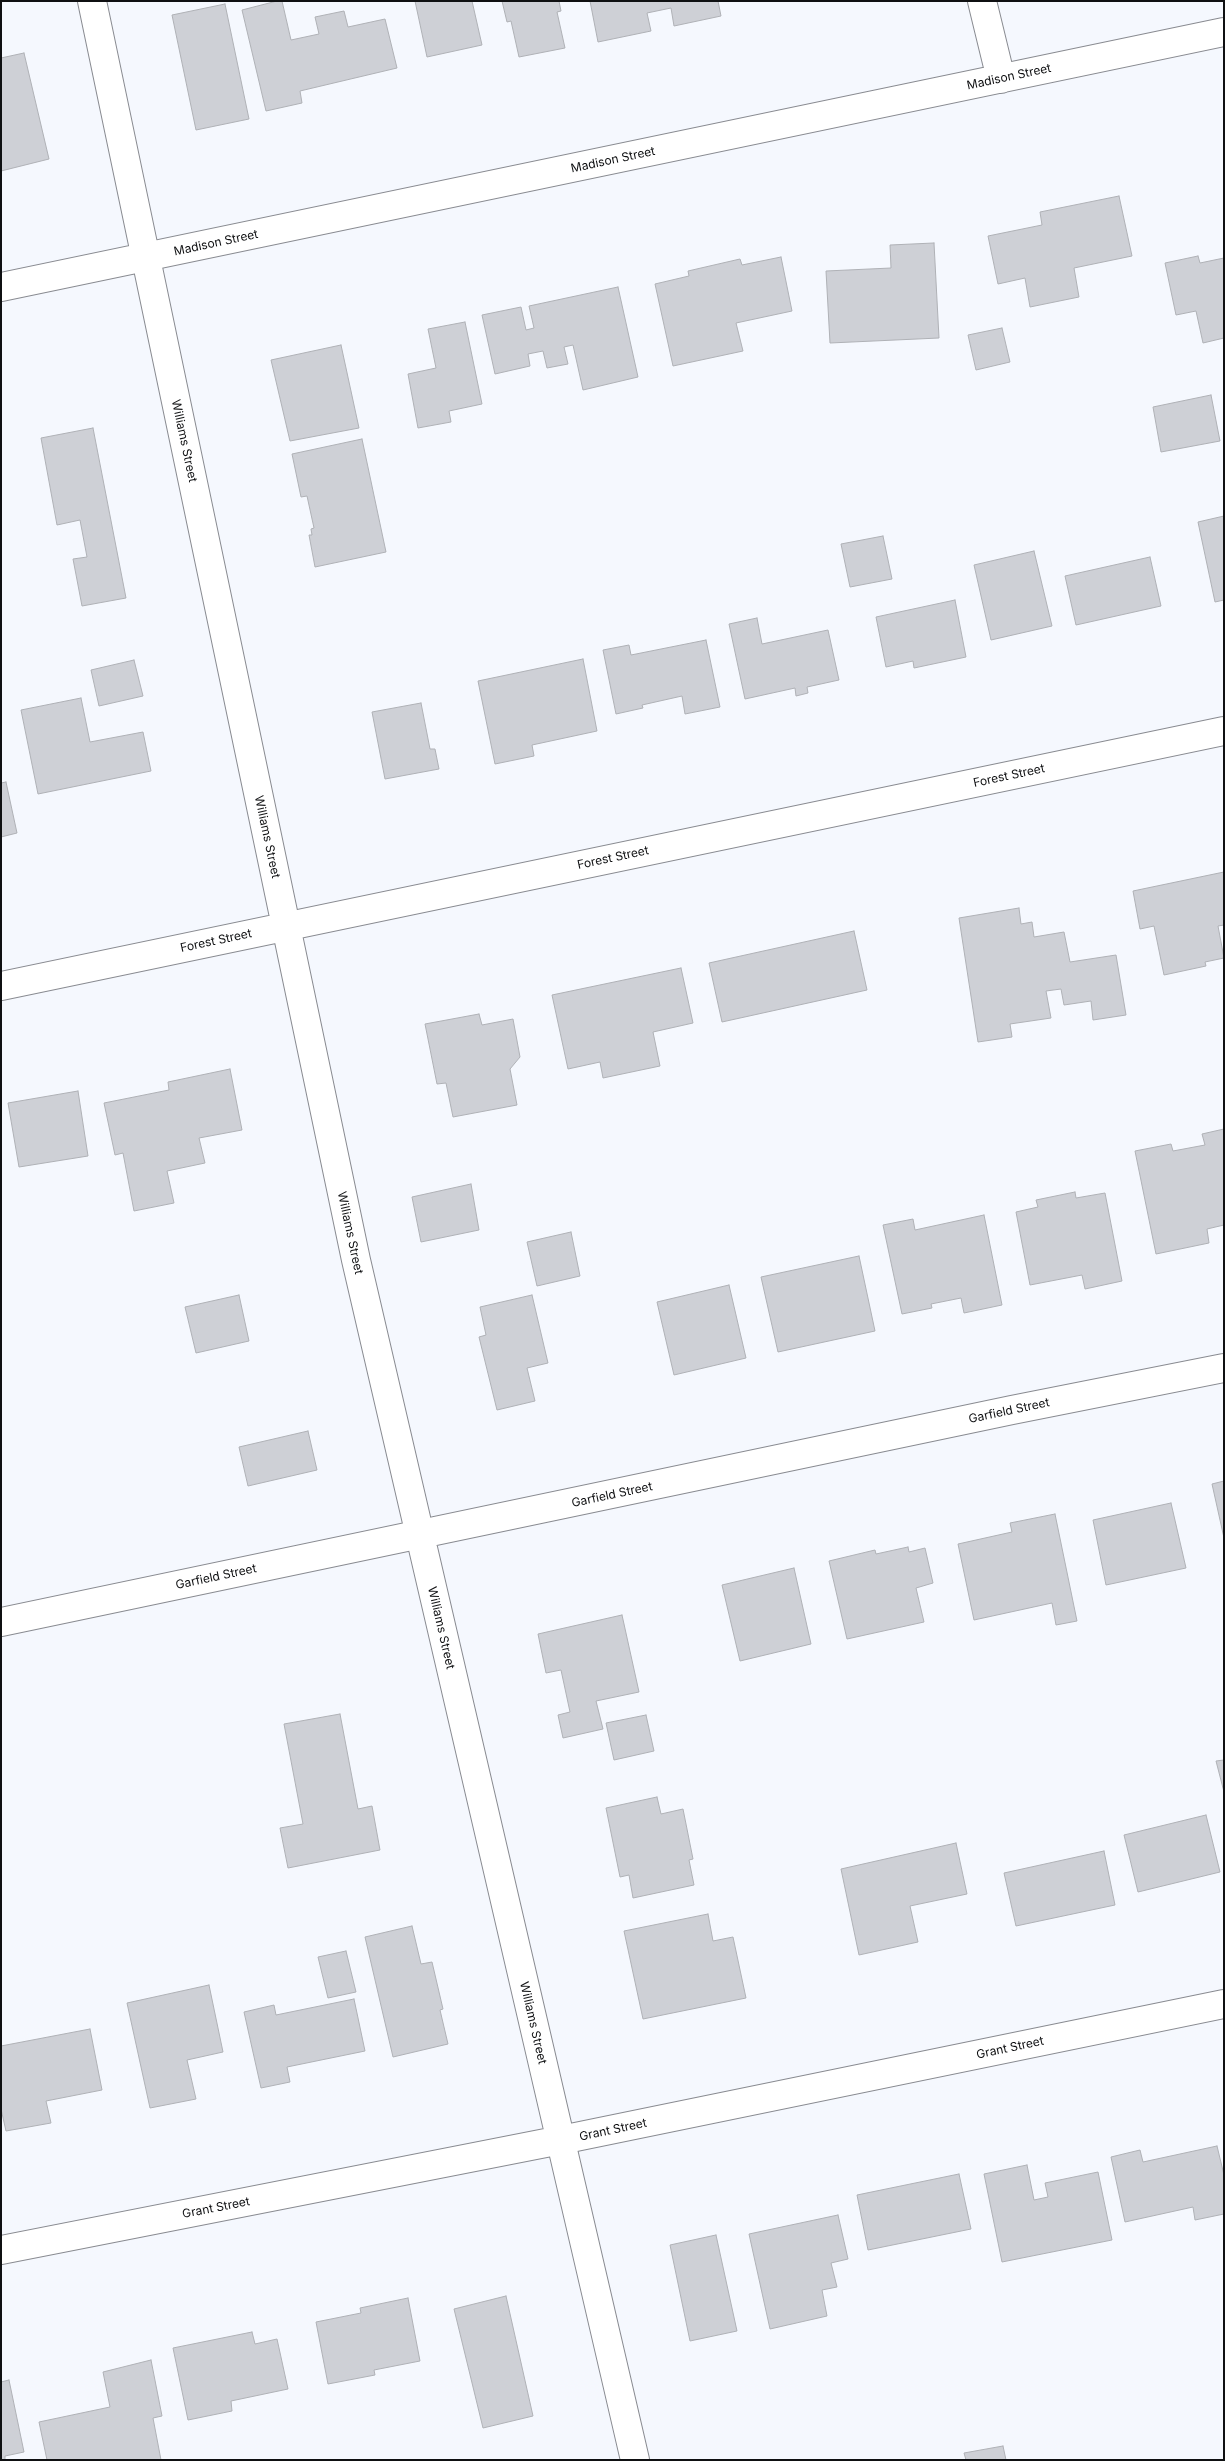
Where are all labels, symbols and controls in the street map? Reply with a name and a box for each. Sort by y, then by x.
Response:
street label: Madison Street [966,61,1052,93]
street label: Madison Street [570,144,656,176]
street label: Madison Street [173,227,259,259]
street label: Williams Street [168,398,200,484]
street label: Forest Street [972,761,1046,791]
street label: Williams Street [251,794,283,880]
street label: Forest Street [576,843,650,873]
street label: Forest Street [179,926,253,956]
street label: Williams Street [334,1190,366,1276]
street label: Garfield Street [967,1395,1051,1427]
street label: Garfield Street [570,1479,654,1511]
street label: Garfield Street [174,1561,258,1593]
street label: Williams Street [425,1585,457,1671]
street label: Williams Street [517,1980,549,2066]
street label: Grant Street [975,2034,1045,2062]
street label: Grant Street [578,2116,648,2144]
street label: Grant Street [181,2194,251,2222]

